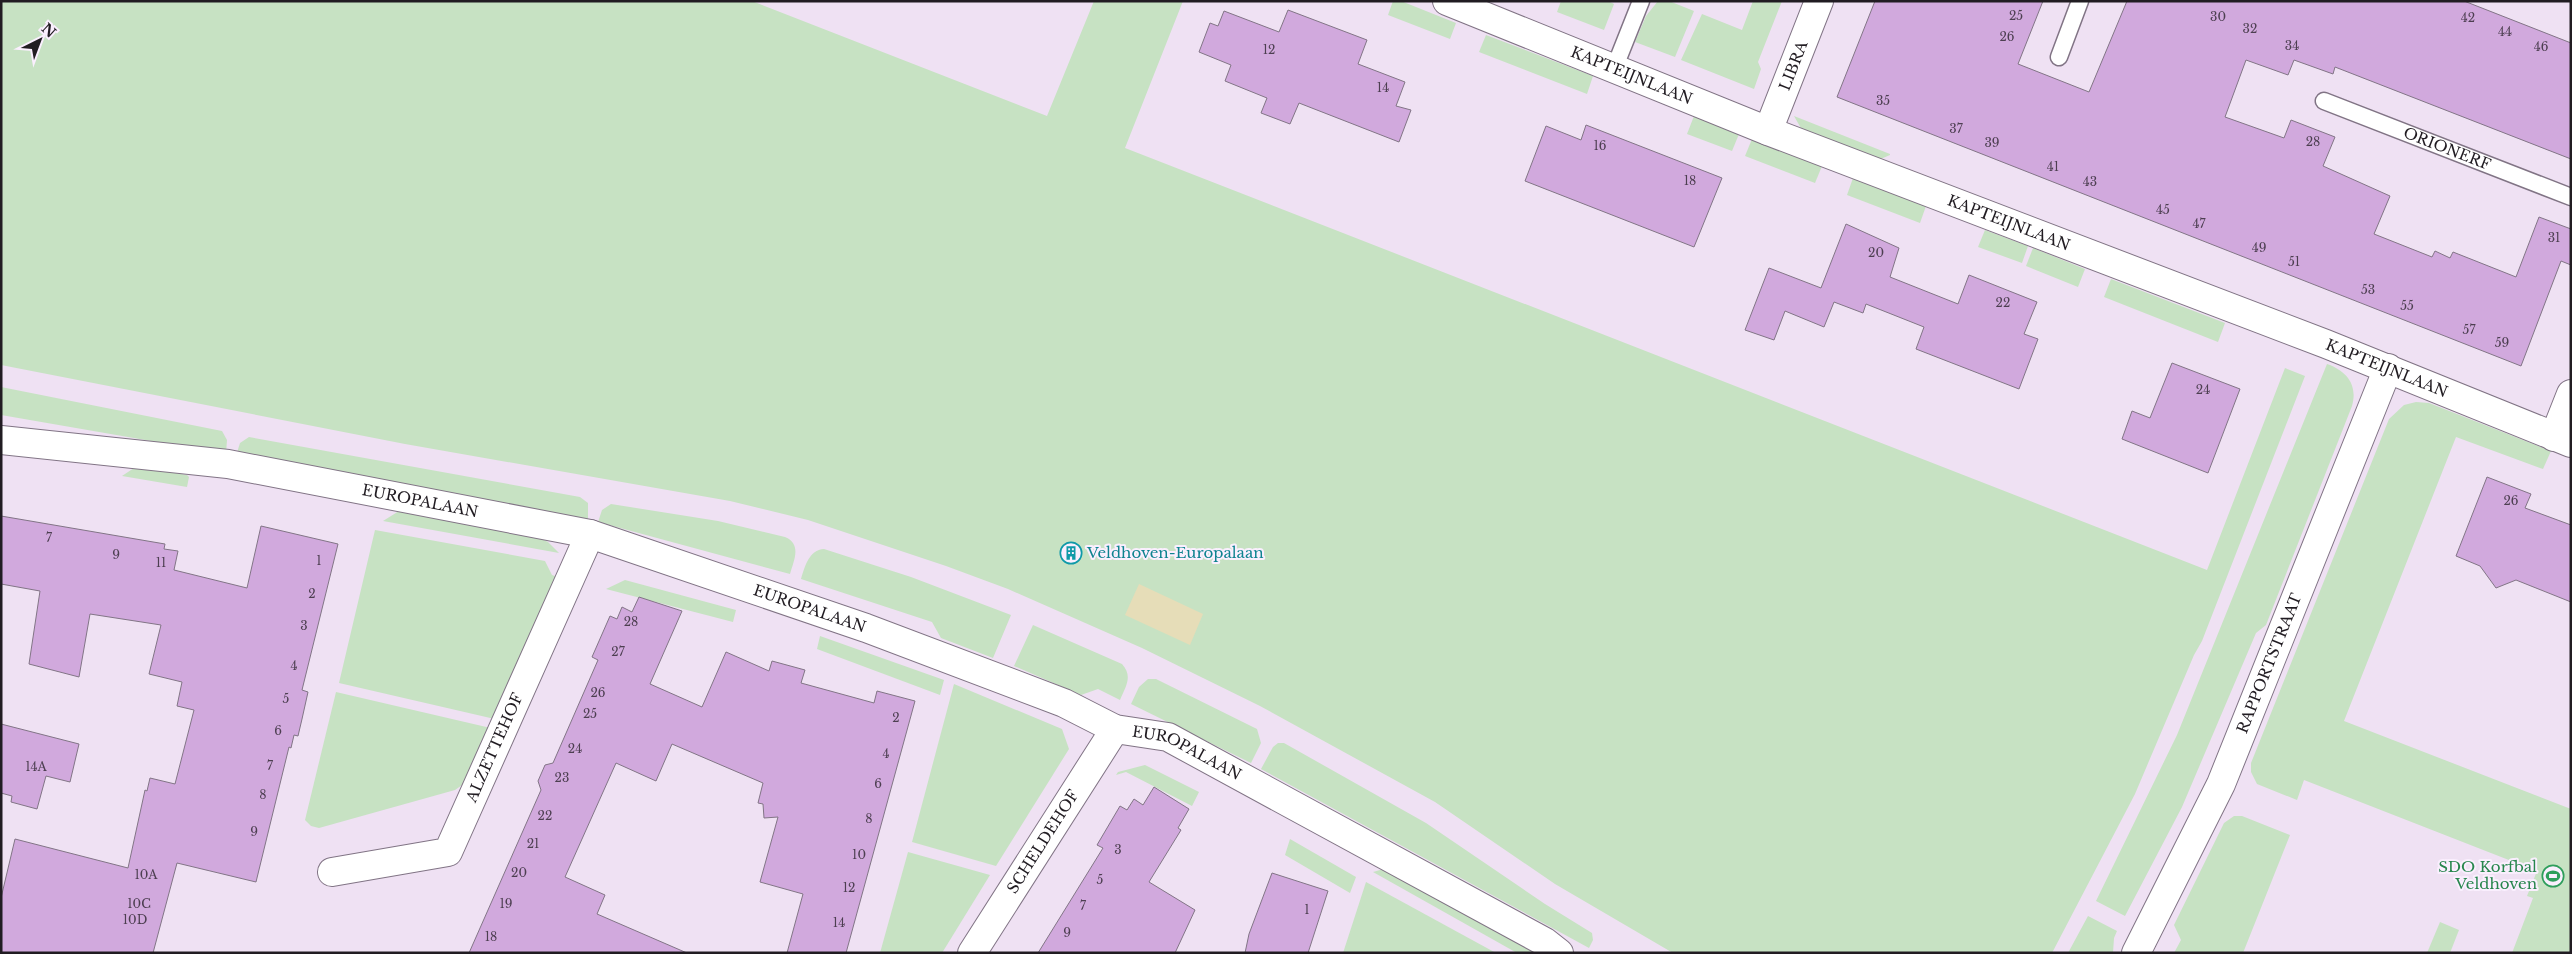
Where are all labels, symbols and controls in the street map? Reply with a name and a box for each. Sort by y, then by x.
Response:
house number: 25 [2009,8,2023,23]
house number: 30 [2210,9,2226,24]
house number: 42 [2461,10,2475,25]
north arrow [15,15,65,65]
text: N [38,19,60,41]
house number: 32 [2243,21,2257,36]
house number: 44 [2498,24,2512,39]
house number: 26 [1999,29,2015,44]
street label: LIBRA [1775,38,1812,93]
house number: 34 [2285,38,2299,53]
house number: 46 [2534,39,2549,54]
house number: 12 [1263,42,1275,57]
street label: KAPTEIJNLAAN [1568,42,1695,108]
house number: 14 [1377,80,1389,95]
house number: 35 [1876,93,1890,108]
house number: 37 [1949,121,1964,136]
street label: ORIONERF [2401,123,2494,174]
house number: 28 [2306,134,2320,149]
house number: 39 [1984,135,2000,150]
house number: 16 [1593,138,1607,153]
house number: 41 [2047,159,2059,174]
house number: 18 [1684,173,1696,188]
house number: 43 [2083,174,2097,189]
street label: KAPTEIJNLAAN [1945,190,2073,254]
house number: 45 [2156,202,2170,217]
house number: 47 [2192,216,2206,231]
house number: 31 [2548,230,2560,245]
house number: 49 [2252,240,2266,255]
house number: 20 [1868,245,1884,260]
house number: 51 [2288,254,2300,269]
house number: 53 [2361,282,2375,297]
house number: 22 [1996,295,2010,310]
house number: 55 [2400,298,2414,313]
house number: 57 [2463,322,2476,337]
street label: KAPTEIJNLAAN [2323,335,2451,401]
house number: 59 [2495,335,2509,350]
house number: 24 [2196,382,2210,397]
street label: EUROPALAAN [361,480,480,521]
house number: 26 [2503,493,2519,508]
house number: 7 [46,530,53,545]
building icon: Veldhoven-Europalaan [1059,541,1083,565]
place label: Veldhoven-Europalaan [1086,543,1264,562]
house number: 9 [112,547,120,562]
house number: 1 [316,553,322,568]
house number: 11 [156,555,166,570]
street label: EUROPALAAN [751,580,869,636]
house number: 2 [308,586,316,601]
street label: RAPPORTSTRAAT [2232,591,2306,736]
house number: 28 [624,614,638,629]
house number: 3 [300,618,308,633]
house number: 27 [611,644,626,659]
house number: 4 [290,658,298,673]
house number: 26 [590,685,606,700]
street label: ALZETTEHOF [461,690,527,806]
house number: 5 [283,691,290,706]
house number: 25 [583,706,597,721]
house number: 2 [892,710,900,725]
street label: EUROPALAAN [1131,722,1245,784]
house number: 6 [274,723,282,738]
house number: 24 [568,741,582,756]
house number: 4 [882,746,890,761]
house number: 7 [267,758,274,773]
house number: 14A [25,759,48,774]
house number: 23 [555,770,569,785]
house number: 6 [874,776,882,791]
street label: SCHELDEHOF [1003,786,1083,897]
house number: 8 [259,787,267,802]
house number: 22 [538,808,552,823]
house number: 8 [865,811,873,826]
house number: 9 [250,824,258,839]
house number: 21 [527,836,539,851]
house number: 3 [1114,842,1122,857]
house number: 10 [852,847,866,862]
place label: SDO Korfbal Veldhoven [2438,857,2537,893]
sports icon: SDO Korfbal Veldhoven [2541,864,2565,888]
house number: 20 [511,865,527,880]
house number: 10A [135,867,158,882]
house number: 5 [1097,872,1104,887]
house number: 12 [843,880,855,895]
house number: 10C [127,896,151,911]
house number: 19 [499,896,513,911]
house number: 7 [1080,898,1087,913]
house number: 1 [1304,902,1310,917]
house number: 10D [123,912,147,927]
house number: 14 [833,915,845,930]
house number: 9 [1063,925,1071,940]
house number: 18 [485,929,497,944]

